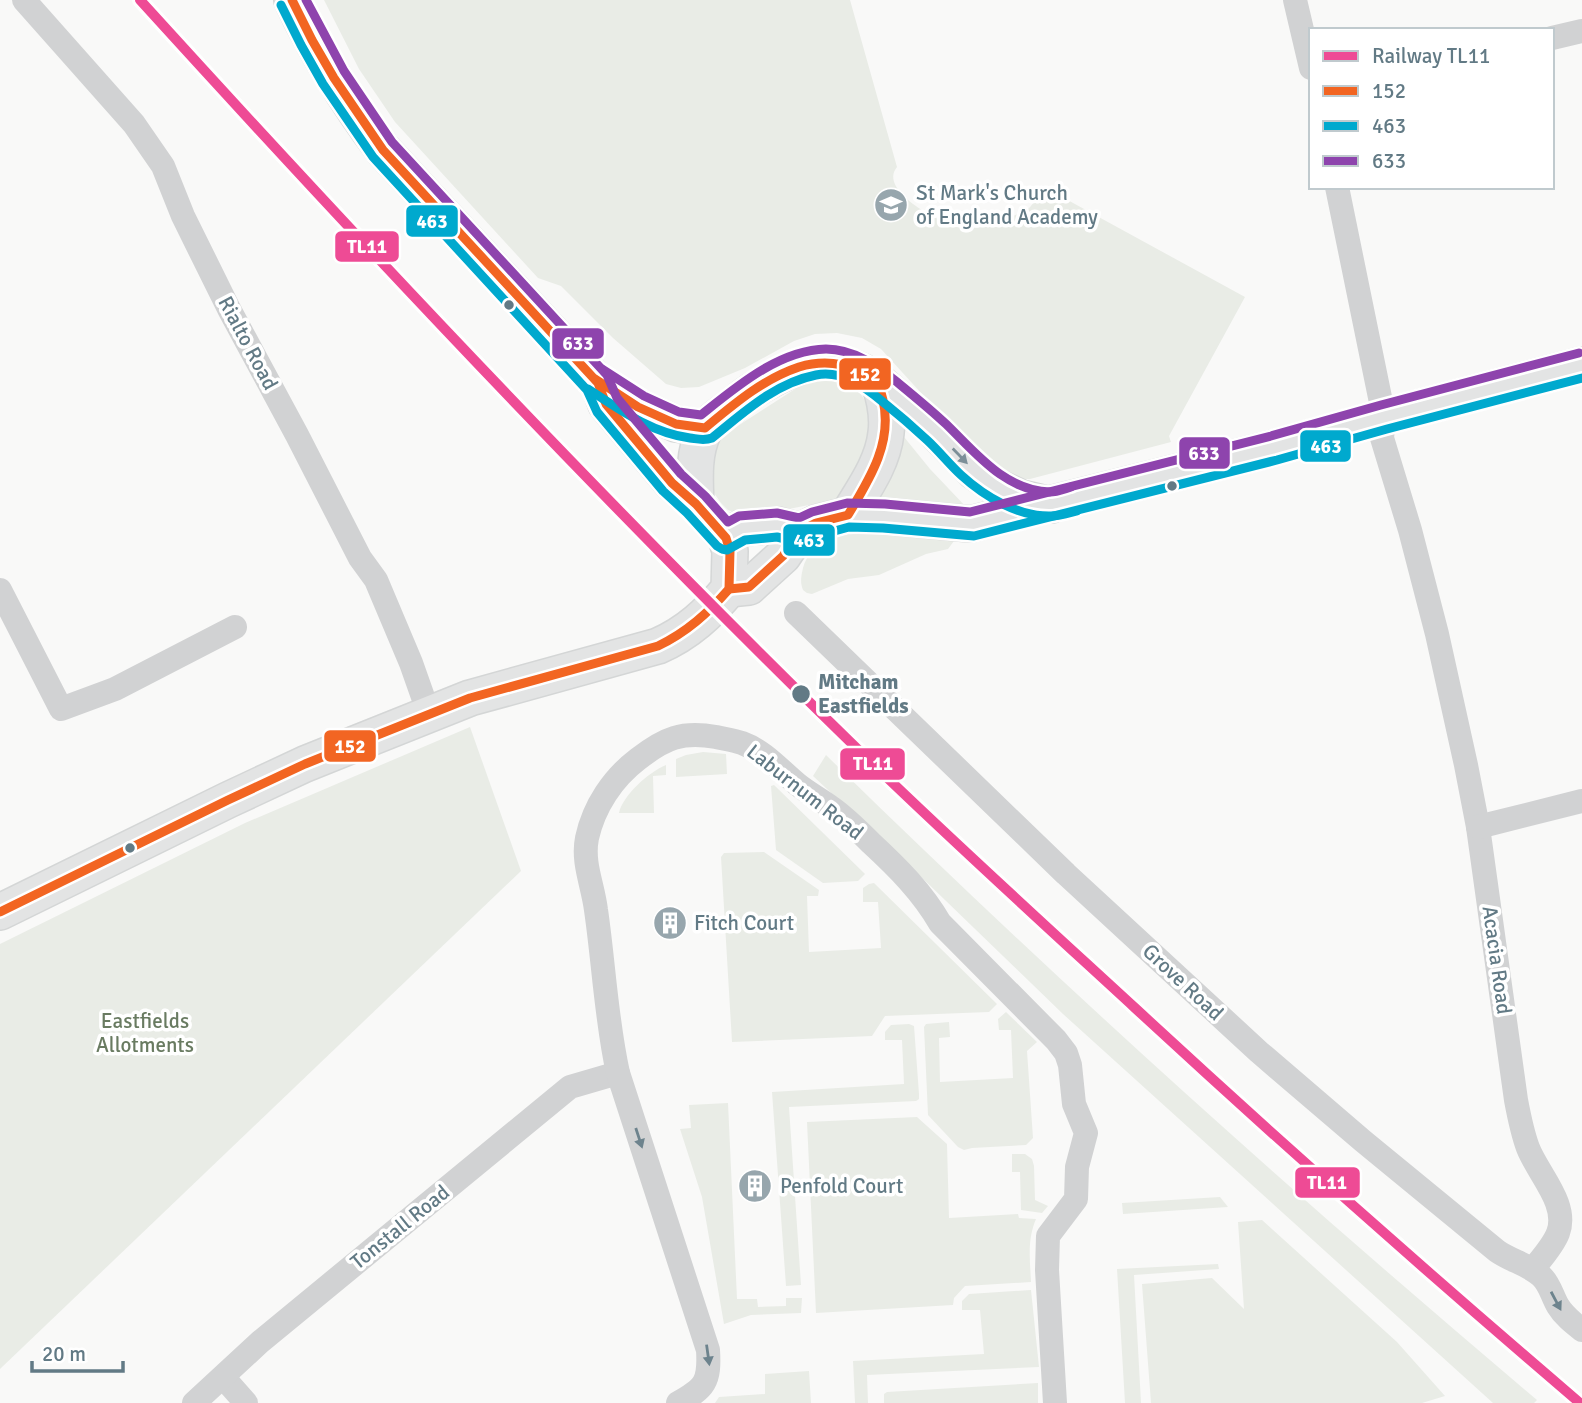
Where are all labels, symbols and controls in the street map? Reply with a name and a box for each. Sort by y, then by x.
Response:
legend [1309,28,1554,189]
text: Railway TL11 [1372,43,1490,69]
text: 152 [1372,78,1406,104]
text: 463 [1372,113,1406,139]
text: 633 [1372,148,1406,174]
place label: St Mark's Church of England Academy [916,180,1098,230]
school or university icon: St Mark's Church of England Academy [872,186,910,224]
line badge: 463 [405,204,459,238]
text: 463 [417,210,447,234]
line badge: TL11 [334,230,400,263]
text: TL11 [347,235,387,259]
street label: Rialto Road [212,292,284,394]
unlabelled marker [502,298,516,312]
line badge: 633 [551,327,605,360]
text: 633 [563,332,593,356]
line badge: 152 [838,357,892,391]
text: 152 [850,363,880,387]
line badge: 463 [1299,429,1352,463]
text: 463 [1311,435,1341,459]
line badge: 633 [1178,436,1231,470]
text: 633 [1189,442,1219,466]
one-way arrow [951,447,967,464]
unlabelled marker [1165,479,1179,493]
line badge: 463 [782,523,836,557]
text: 463 [794,529,824,553]
place label: Mitcham Eastfields [818,669,909,719]
marker: Mitcham Eastfields [790,683,812,705]
line badge: 152 [323,729,377,763]
text: 152 [335,735,365,759]
street label: Laburnum Road [741,738,869,846]
line badge: TL11 [839,747,906,781]
text: TL11 [853,752,893,776]
unlabelled marker [123,841,137,855]
building icon: Fitch Court [651,904,689,942]
street label: Acacia Road [1477,904,1517,1016]
place label: Fitch Court [694,910,794,936]
street label: Grove Road [1137,938,1229,1026]
park label: Eastfields Allotments [96,1008,194,1058]
one-way arrow [635,1128,645,1149]
line badge: TL11 [1294,1166,1361,1199]
building icon: Penfold Court [736,1167,774,1205]
text: TL11 [1307,1171,1347,1195]
place label: Penfold Court [780,1173,903,1199]
street label: Tonstall Road [345,1179,455,1275]
one-way arrow [1550,1291,1562,1310]
scale bar [32,1330,122,1374]
text: 20 m [42,1341,86,1367]
one-way arrow [702,1344,713,1366]

